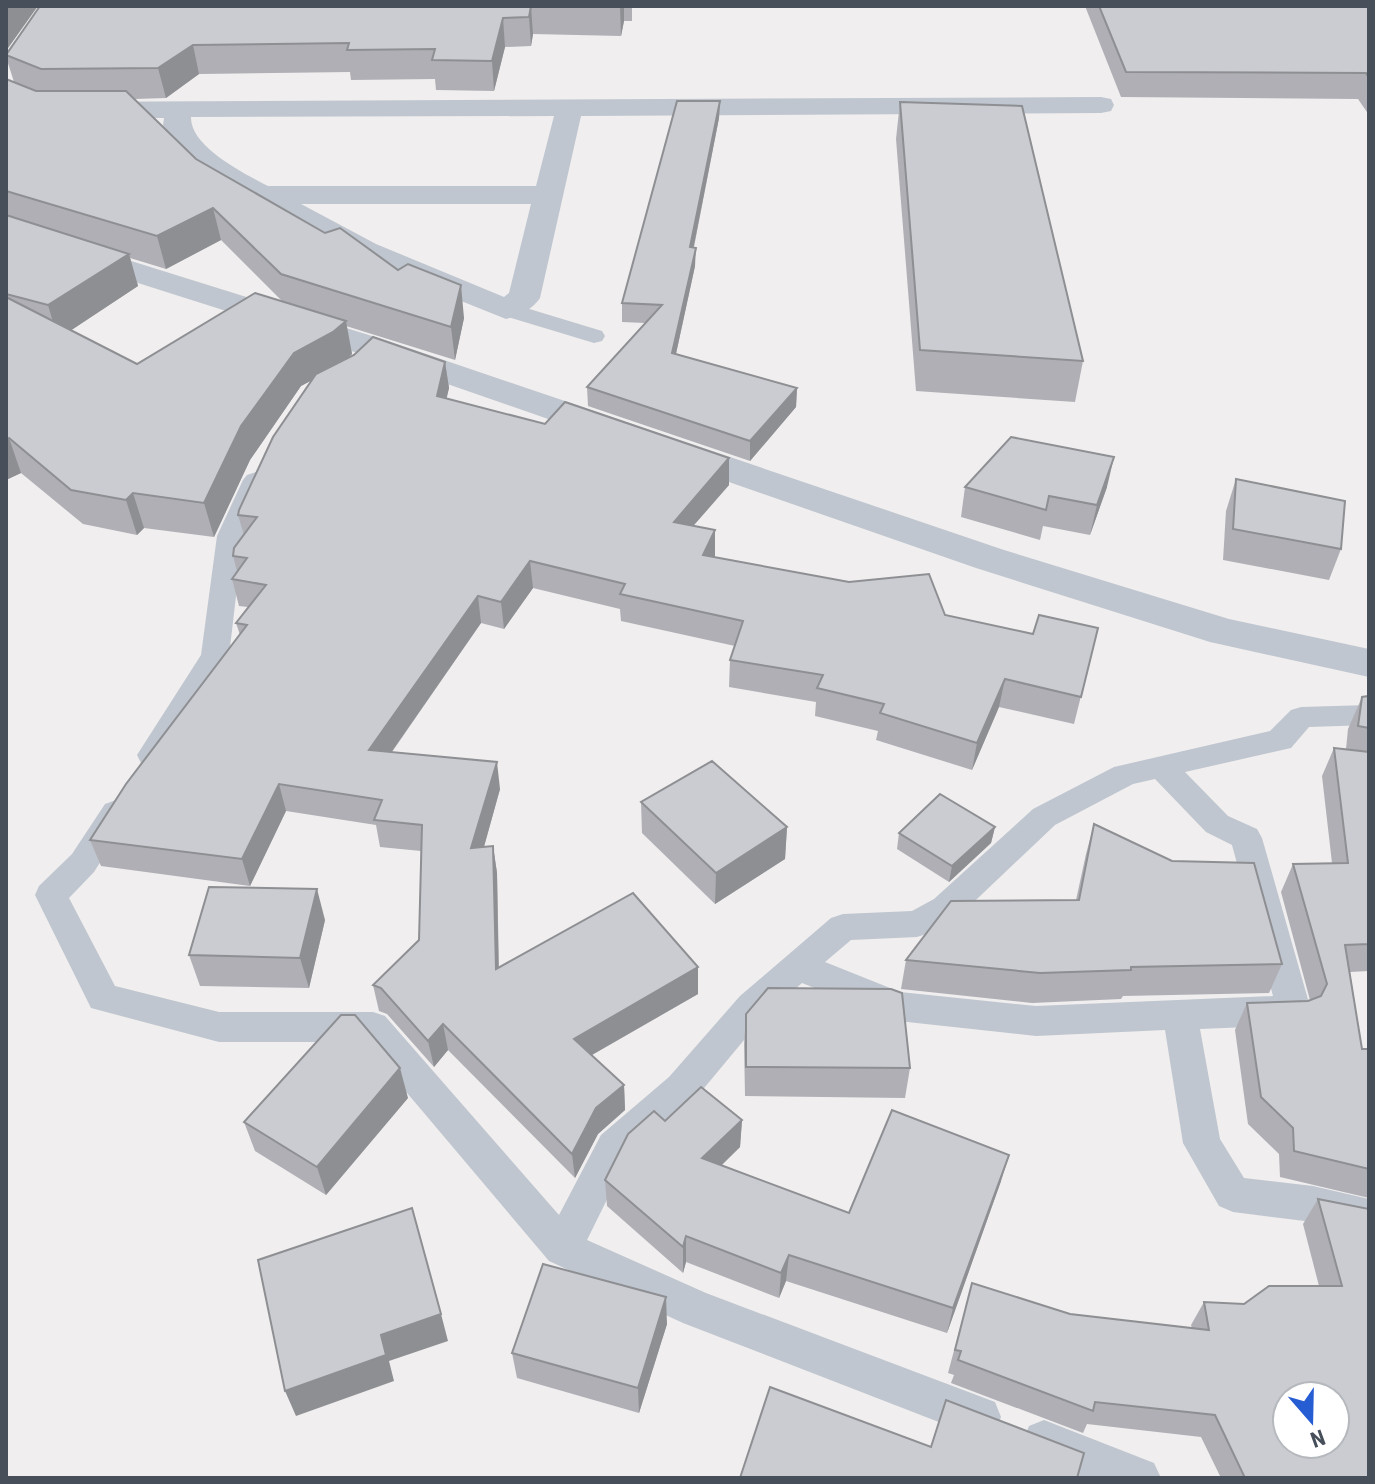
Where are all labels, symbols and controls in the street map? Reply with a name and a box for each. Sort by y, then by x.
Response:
north arrow [1271,1380,1351,1460]
text: N [1307,1424,1328,1452]

